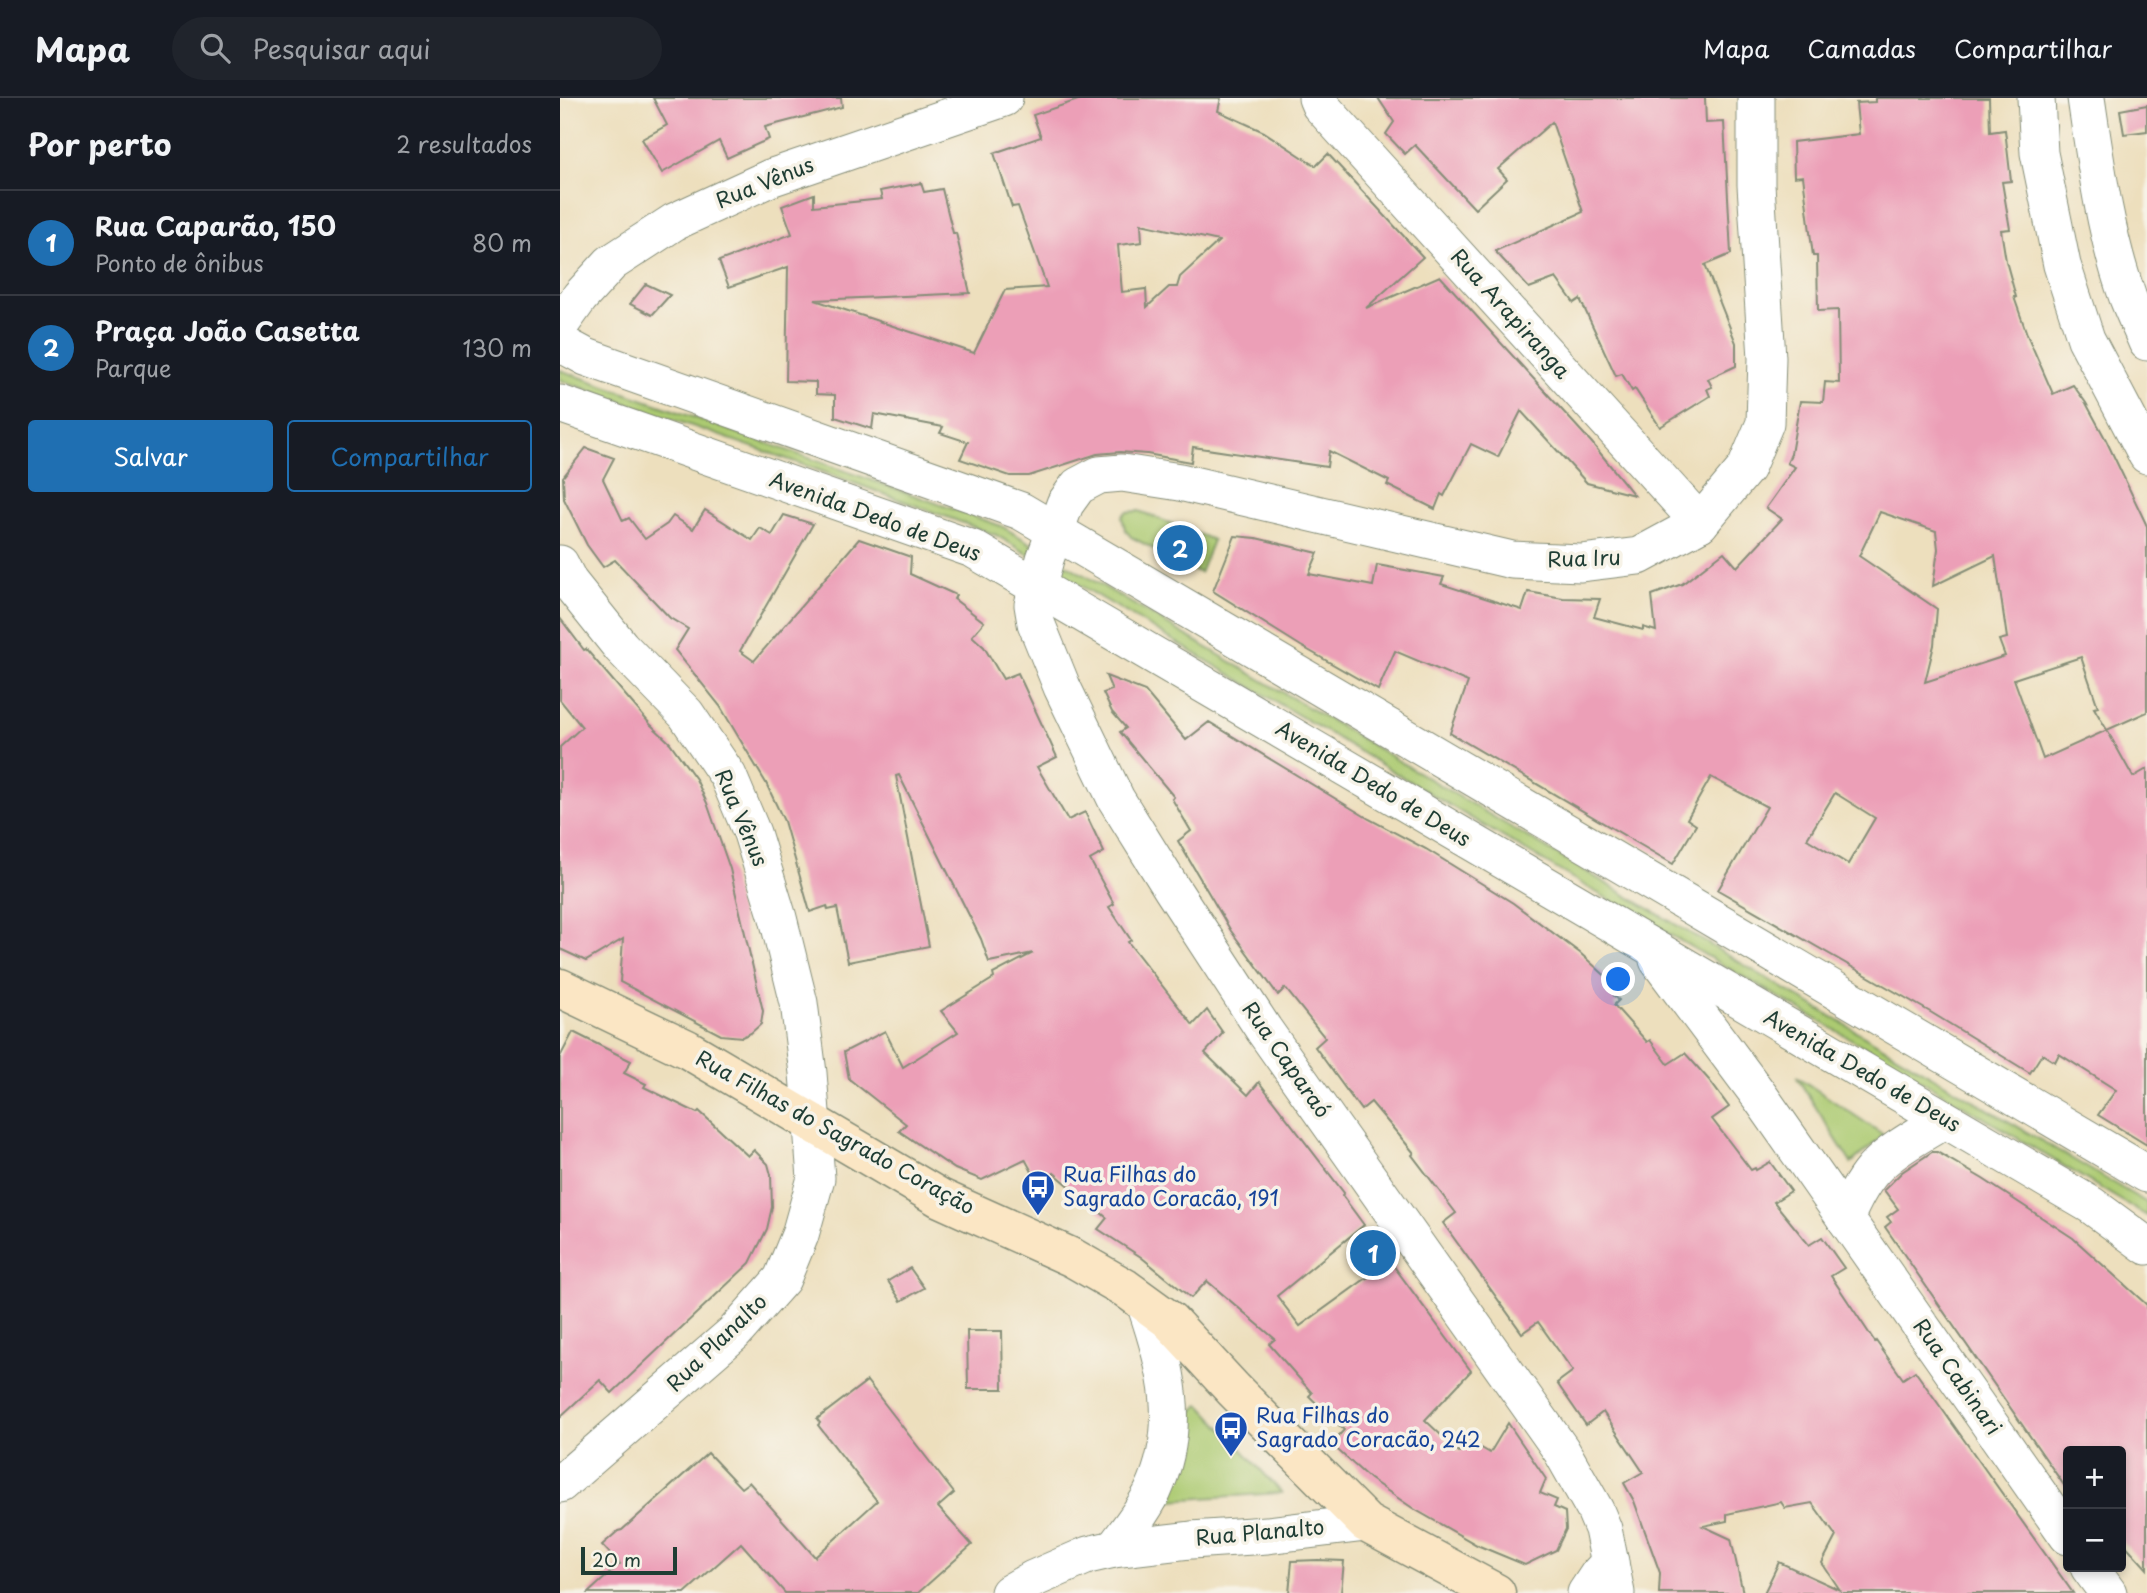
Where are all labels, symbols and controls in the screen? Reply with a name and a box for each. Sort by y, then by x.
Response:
search box [172,17,662,80]
text: Mapa [35,23,130,73]
icon: search [196,29,234,67]
text: Pesquisar aqui [252,29,431,68]
text: Mapa [1703,30,1769,66]
text: Camadas [1807,30,1916,66]
text: Compartilhar [1954,30,2112,66]
text: Por perto [28,121,171,166]
text: 2 resultados [396,126,532,161]
street label: Rua Vênus [710,147,818,215]
text: Rua Caparão, 150 [95,206,336,245]
text: 1 [46,225,57,260]
text: 80 m [472,225,532,260]
street label: Rua Arapiranga [1444,240,1579,385]
text: Ponto de ônibus [95,245,264,280]
text: Praça João Casetta [95,311,360,350]
text: 2 [43,330,59,365]
text: 130 m [462,330,532,365]
text: Parque [95,350,172,385]
button: Salvar [28,420,273,492]
button: Compartilhar [287,420,532,492]
street label: Avenida Dedo de Deus [766,462,986,568]
pin: 2 [1157,522,1203,574]
street label: Rua Iru [1547,540,1621,574]
street label: Avenida Dedo de Deus [1270,711,1478,853]
street label: Rua Vênus [708,764,778,871]
your location [1601,962,1635,996]
street label: Rua Caparaó [1236,994,1340,1124]
street label: Avenida Dedo de Deus [1759,1000,1967,1139]
street label: Rua Filhas do Sagrado Coração [691,1041,981,1221]
place label: Rua Filhas do Sagrado Coracão, 191 [1063,1157,1279,1213]
bus stop icon: Rua Filhas do Sagrado Coracão, 191 [1019,1168,1057,1217]
pin: 1 [1350,1227,1396,1279]
street label: Rua Planalto [658,1285,773,1398]
street label: Rua Cabinari [1907,1311,2011,1441]
place label: Rua Filhas do Sagrado Coracão, 242 [1256,1398,1481,1454]
bus stop icon: Rua Filhas do Sagrado Coracão, 242 [1212,1409,1250,1458]
map controls [2063,1446,2126,1572]
button: + [2063,1446,2126,1509]
street label: Rua Planalto [1194,1509,1326,1553]
button: − [2063,1509,2126,1572]
scale bar [581,1544,677,1576]
text: 20 m [592,1545,641,1573]

